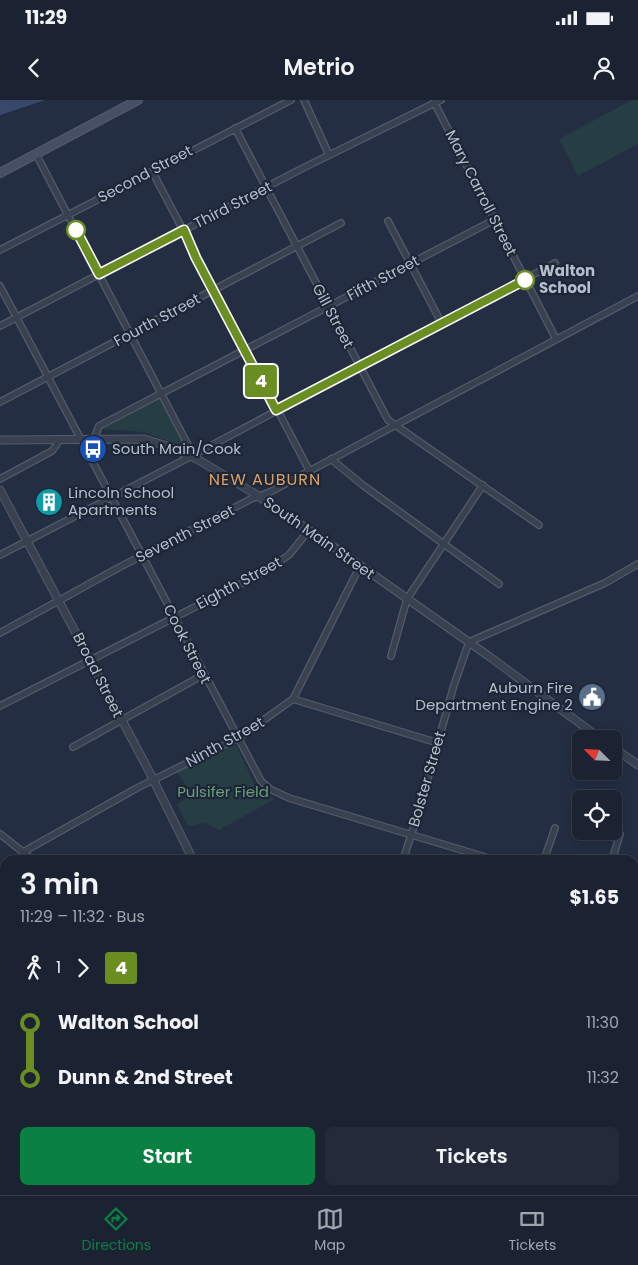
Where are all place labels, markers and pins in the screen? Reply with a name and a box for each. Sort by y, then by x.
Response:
unlabelled marker [66,220,86,240]
place label: Walton School [539,260,595,298]
marker: Walton School [515,270,535,290]
bus stop icon: South Main/Cook [78,434,108,464]
place label: South Main/Cook [112,438,241,459]
place label: Lincoln School Apartments [68,482,174,520]
building icon: Lincoln School Apartments [34,487,64,517]
place label: Auburn Fire Department Engine 2 [415,677,573,715]
public building icon: Auburn Fire Department Engine 2 [577,682,607,712]

